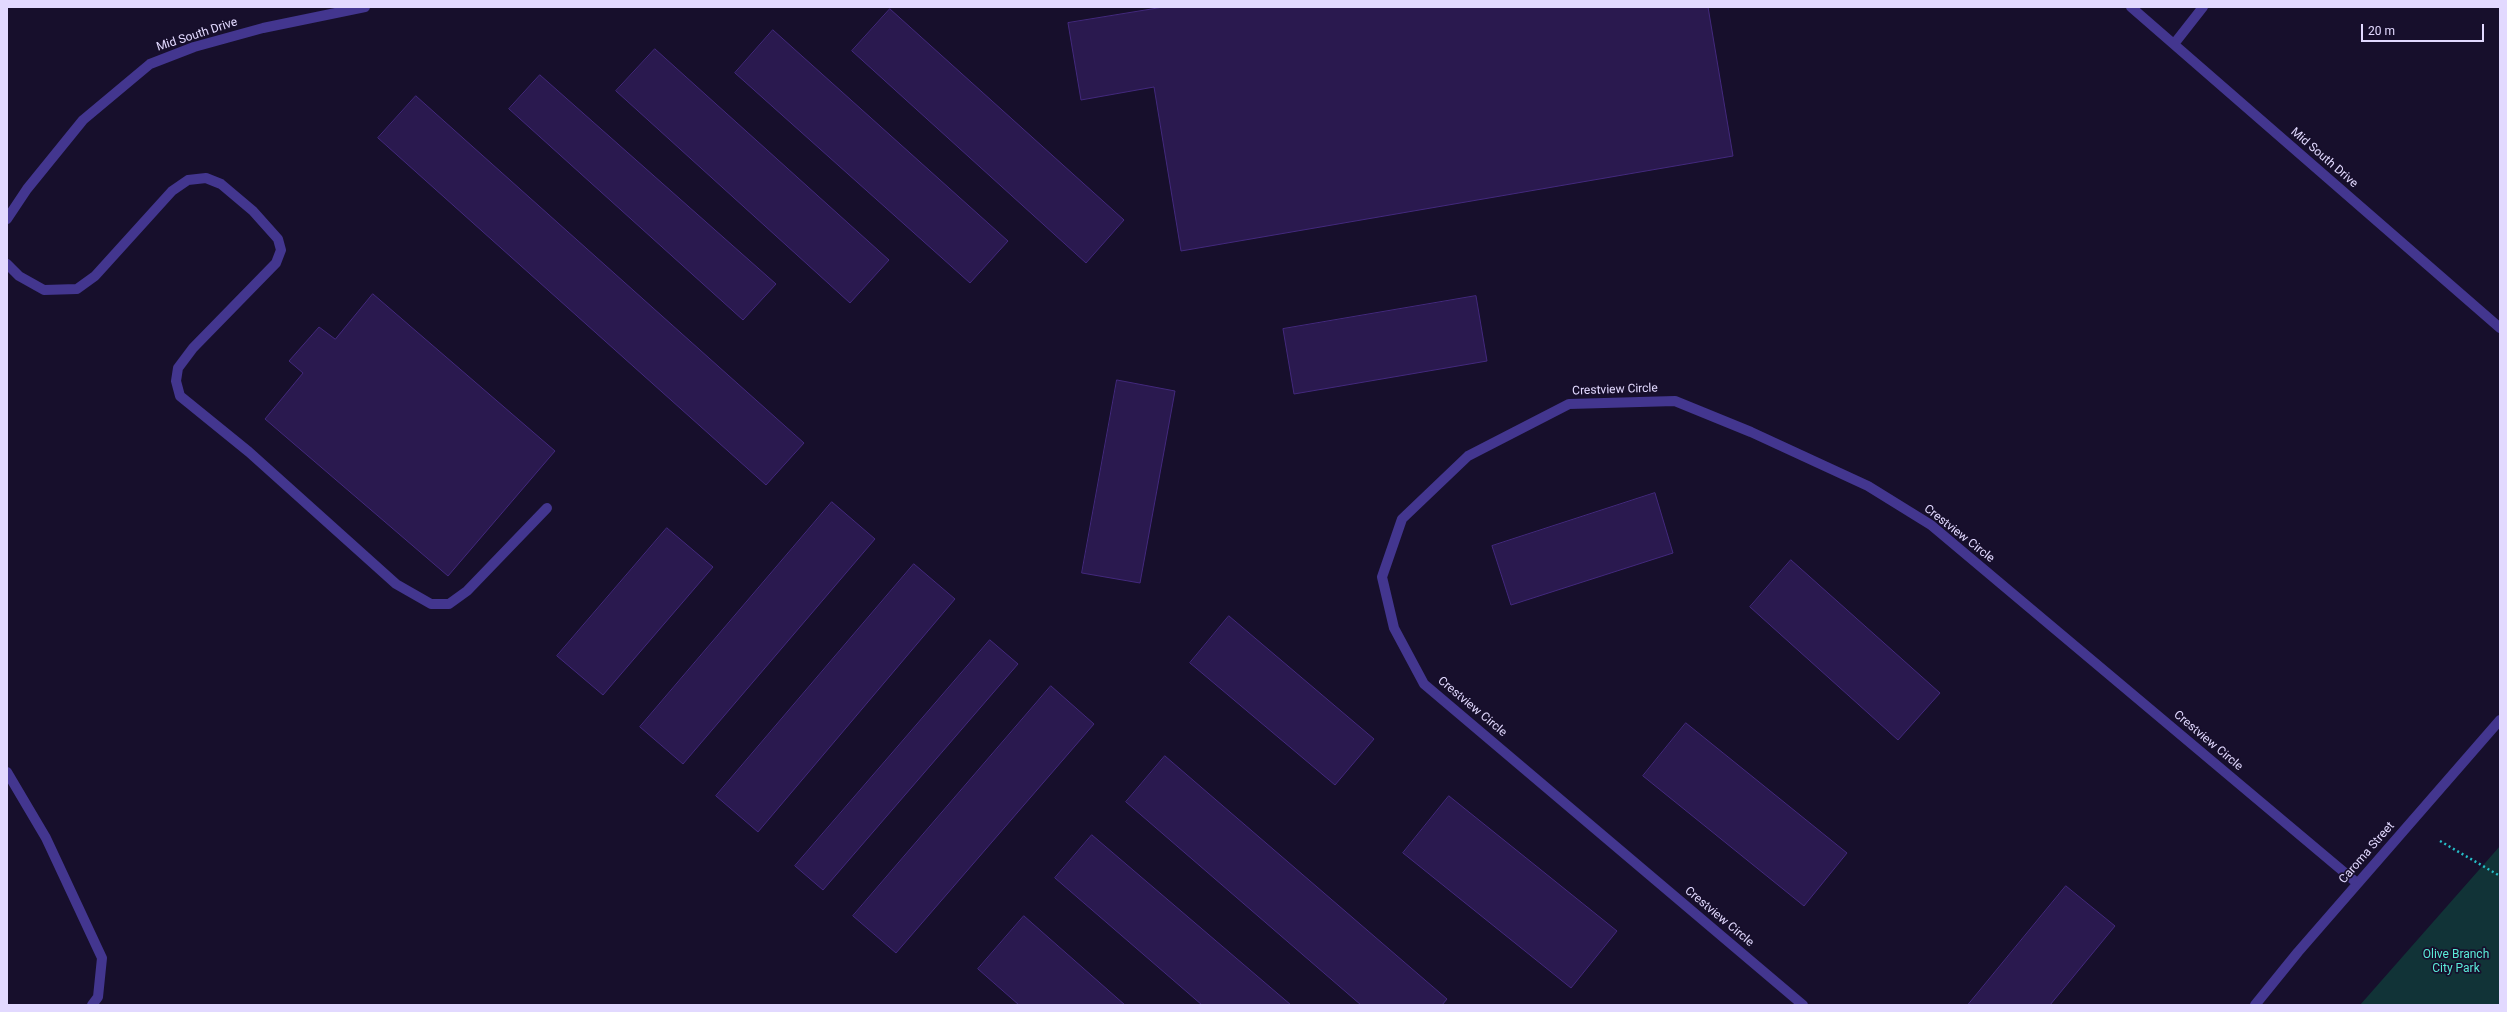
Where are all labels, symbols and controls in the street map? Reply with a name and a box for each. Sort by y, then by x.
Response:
street label: Mid South Drive [155,15,239,55]
scale bar [2363,16,2486,42]
text: 20 m [2368,24,2395,38]
street label: Mid South Drive [2288,125,2360,191]
street label: Crestview Circle [1572,381,1658,399]
street label: Crestview Circle [1921,502,1997,566]
street label: Crestview Circle [1435,674,1509,740]
street label: Crestview Circle [2171,708,2245,774]
street label: Caroma Street [2336,819,2398,887]
street label: Crestview Circle [1682,884,1756,950]
park label: Olive Branch City Park [2423,948,2489,976]

